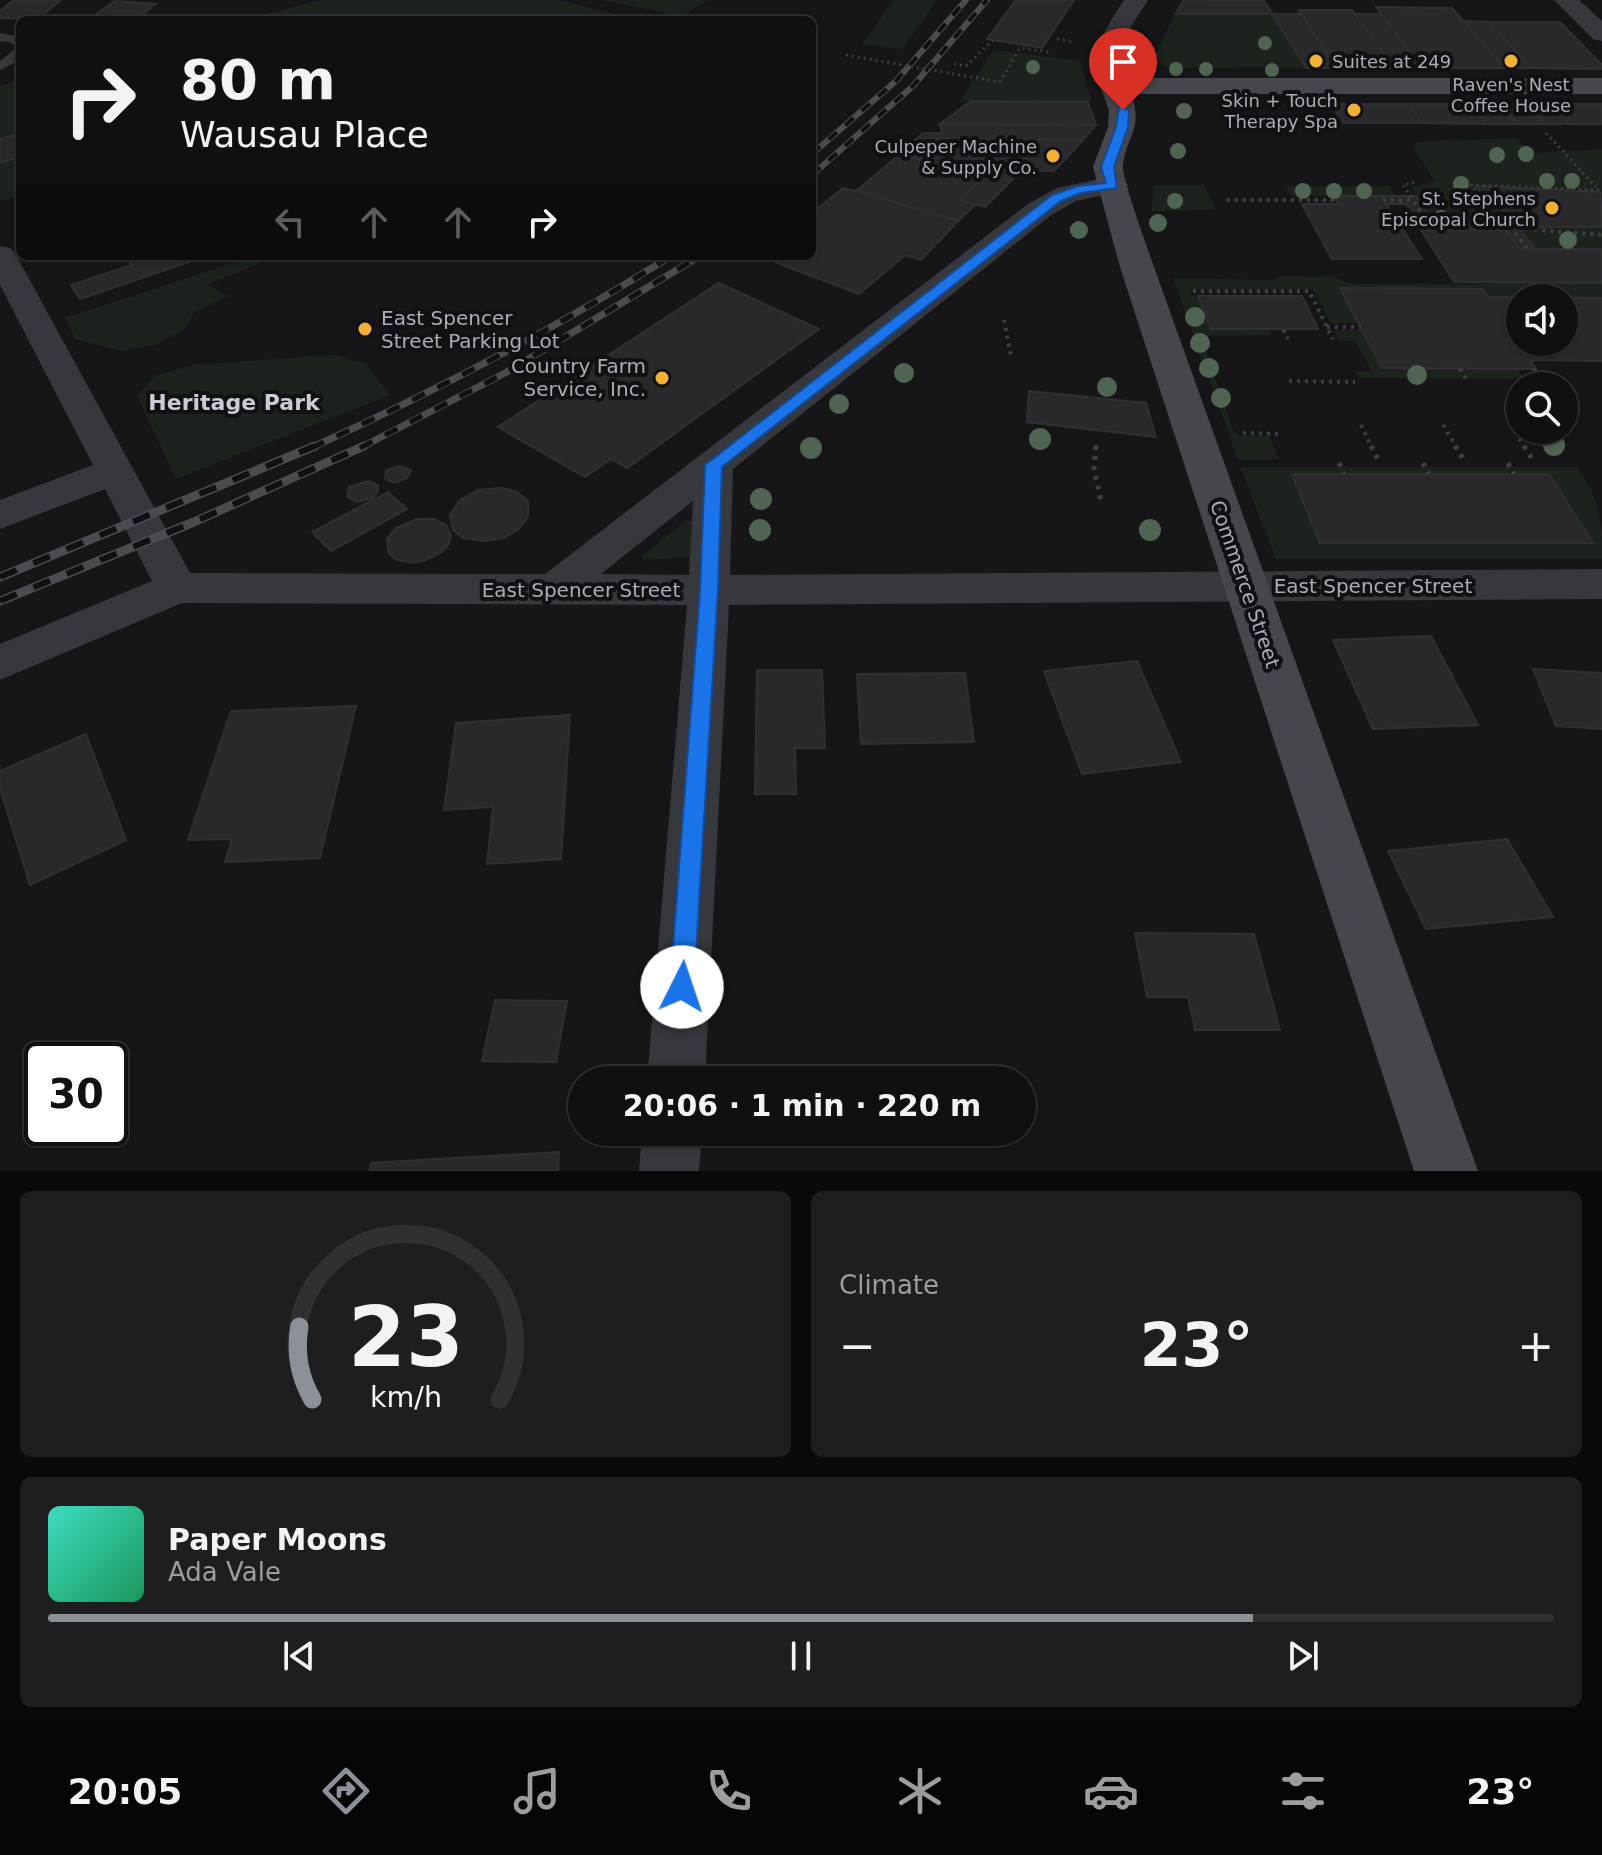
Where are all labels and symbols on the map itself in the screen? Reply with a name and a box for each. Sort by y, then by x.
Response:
pin [1089,28,1157,110]
place label: Suites at 249 [1332,51,1451,72]
marker: Suites at 249 [1307,52,1325,70]
marker: Raven's Nest Coffee House [1502,52,1520,70]
place label: Raven's Nest Coffee House [1451,74,1571,116]
place label: Skin + Touch Therapy Spa [1222,90,1338,132]
marker: Skin + Touch Therapy Spa [1345,101,1363,119]
place label: Culpeper Machine & Supply Co. [875,136,1037,178]
marker: Culpeper Machine & Supply Co. [1044,147,1062,165]
place label: St. Stephens Episcopal Church [1381,188,1536,230]
marker: St. Stephens Episcopal Church [1543,199,1561,217]
place label: East Spencer Street Parking Lot [381,306,560,353]
marker: East Spencer Street Parking Lot [356,320,374,338]
place label: Country Farm Service, Inc. [511,354,646,401]
marker: Country Farm Service, Inc. [653,369,671,387]
district label: Heritage Park [148,390,321,415]
street label: Commerce Street [1205,497,1285,671]
street label: East Spencer Street [1274,574,1472,598]
street label: East Spencer Street [482,578,680,602]
position arrow [640,945,724,1029]
speed limit sign: 30 [24,1042,128,1146]

